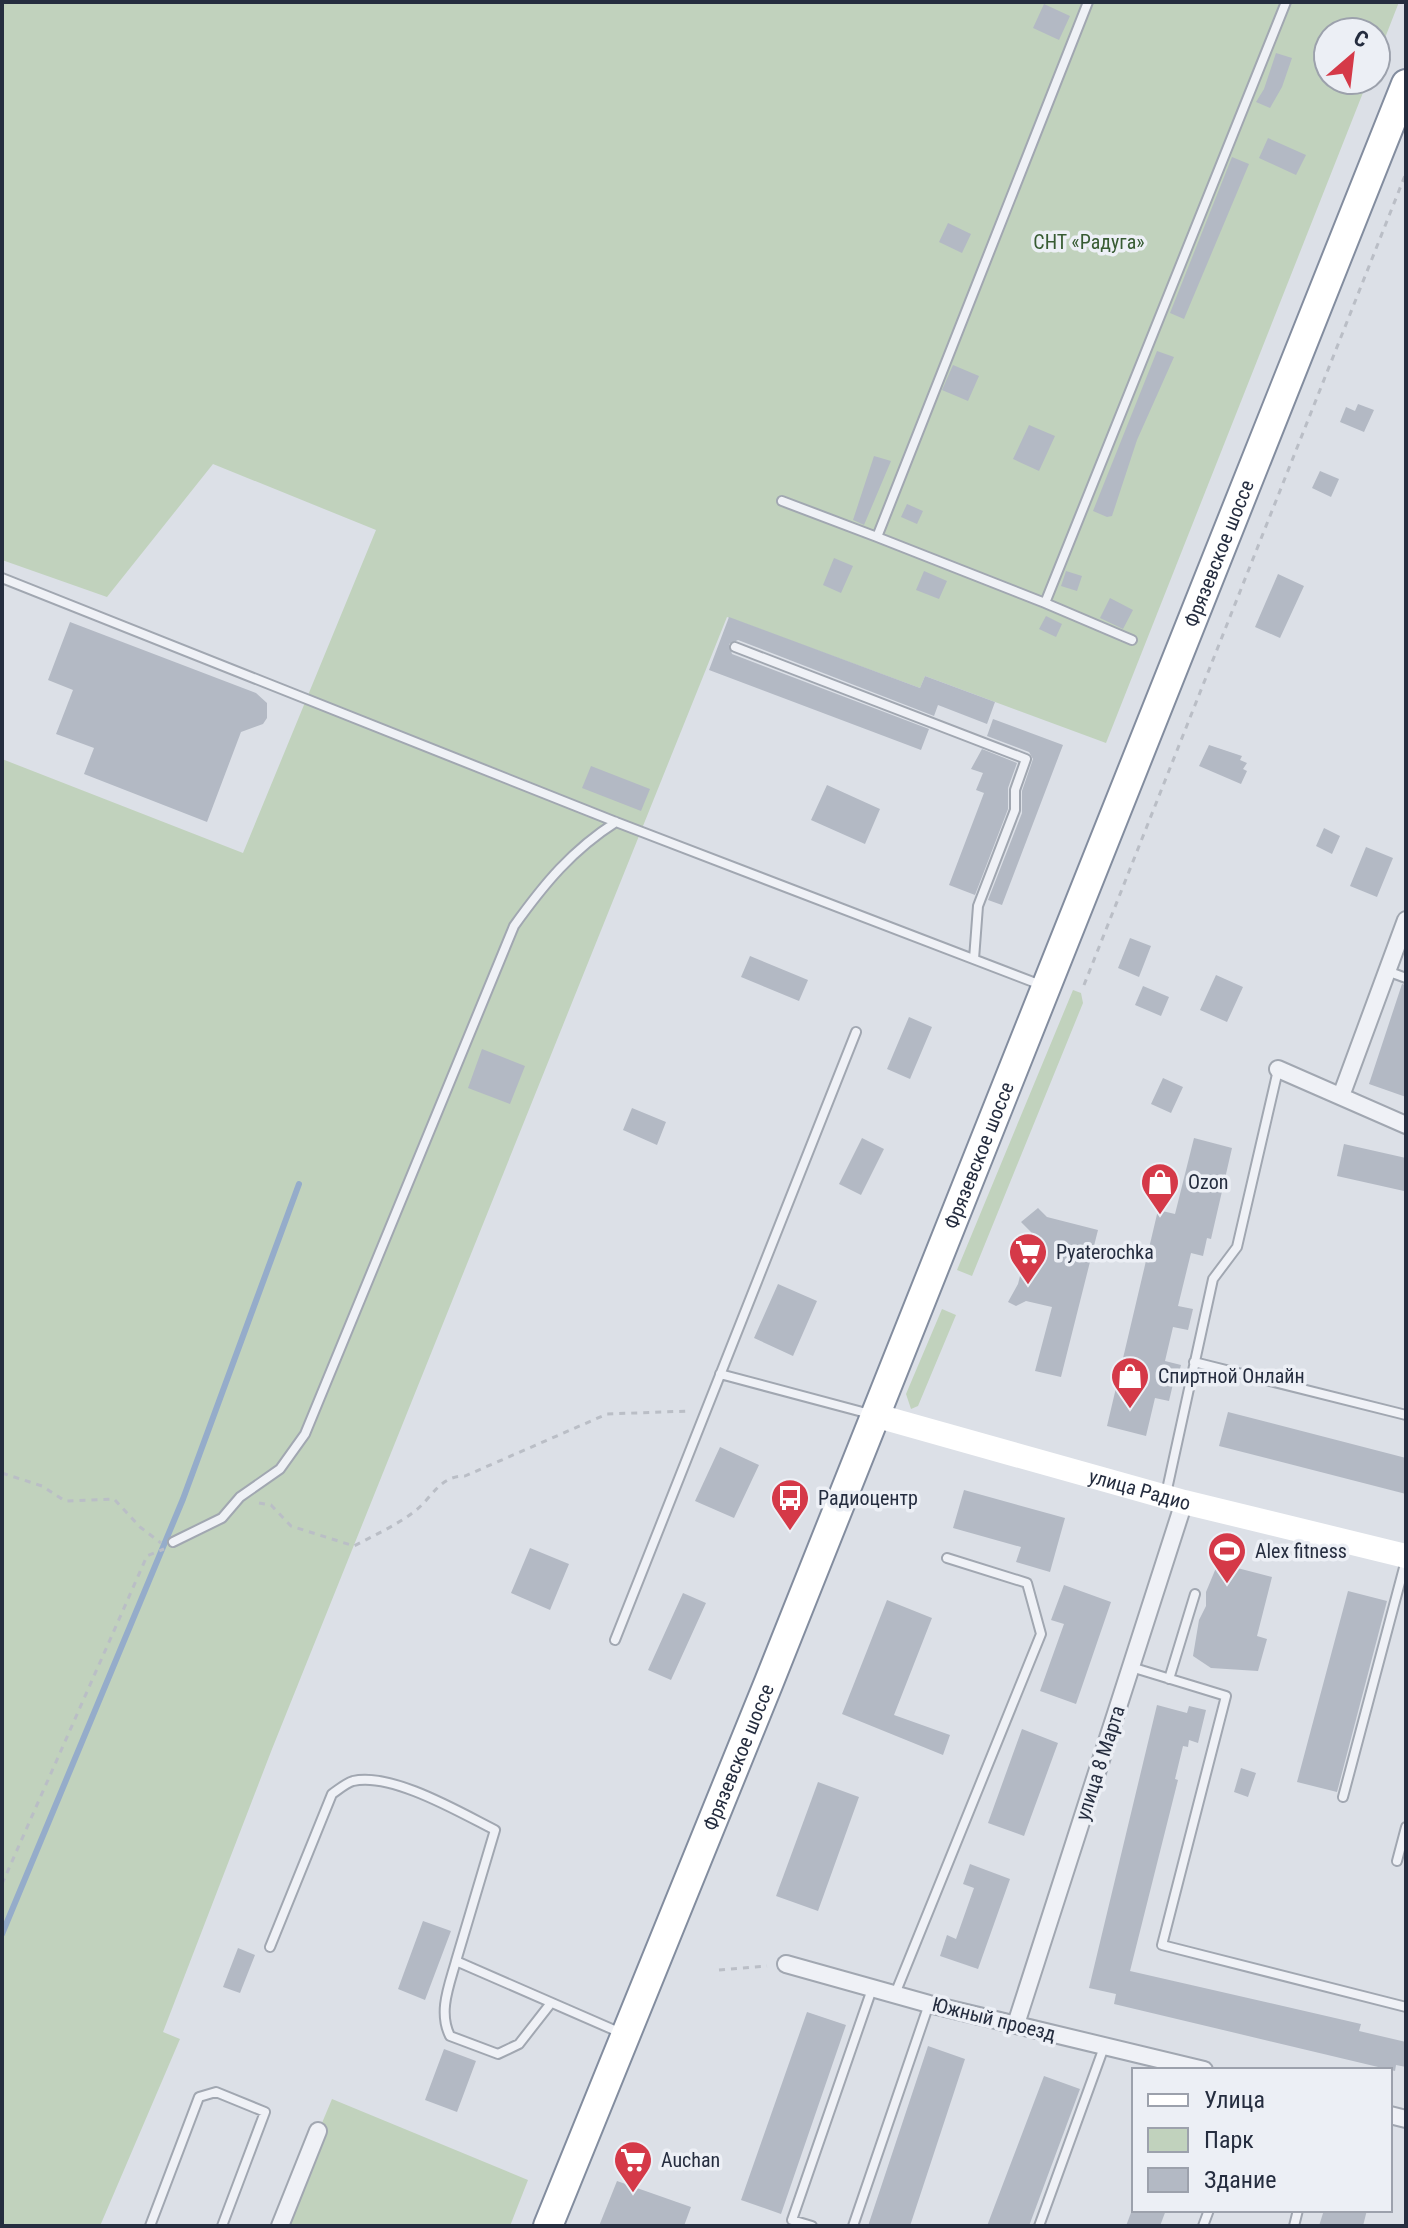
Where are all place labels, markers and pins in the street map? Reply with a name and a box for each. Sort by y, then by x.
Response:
shop icon: Ozon [1139,1161,1181,1216]
place label: Ozon [1188,1170,1228,1194]
supermarket icon: Pyaterochka [1007,1231,1049,1286]
place label: Pyaterochka [1056,1240,1154,1264]
shop icon: Спиртной Онлайн [1109,1355,1151,1410]
place label: Спиртной Онлайн [1158,1364,1305,1388]
bus stop icon: Радиоцентр [769,1477,811,1532]
place label: Радиоцентр [818,1486,918,1510]
sports icon: Alex fitness [1206,1530,1248,1585]
place label: Alex fitness [1255,1539,1347,1563]
supermarket icon: Auchan [612,2139,654,2194]
place label: Auchan [661,2148,720,2172]

